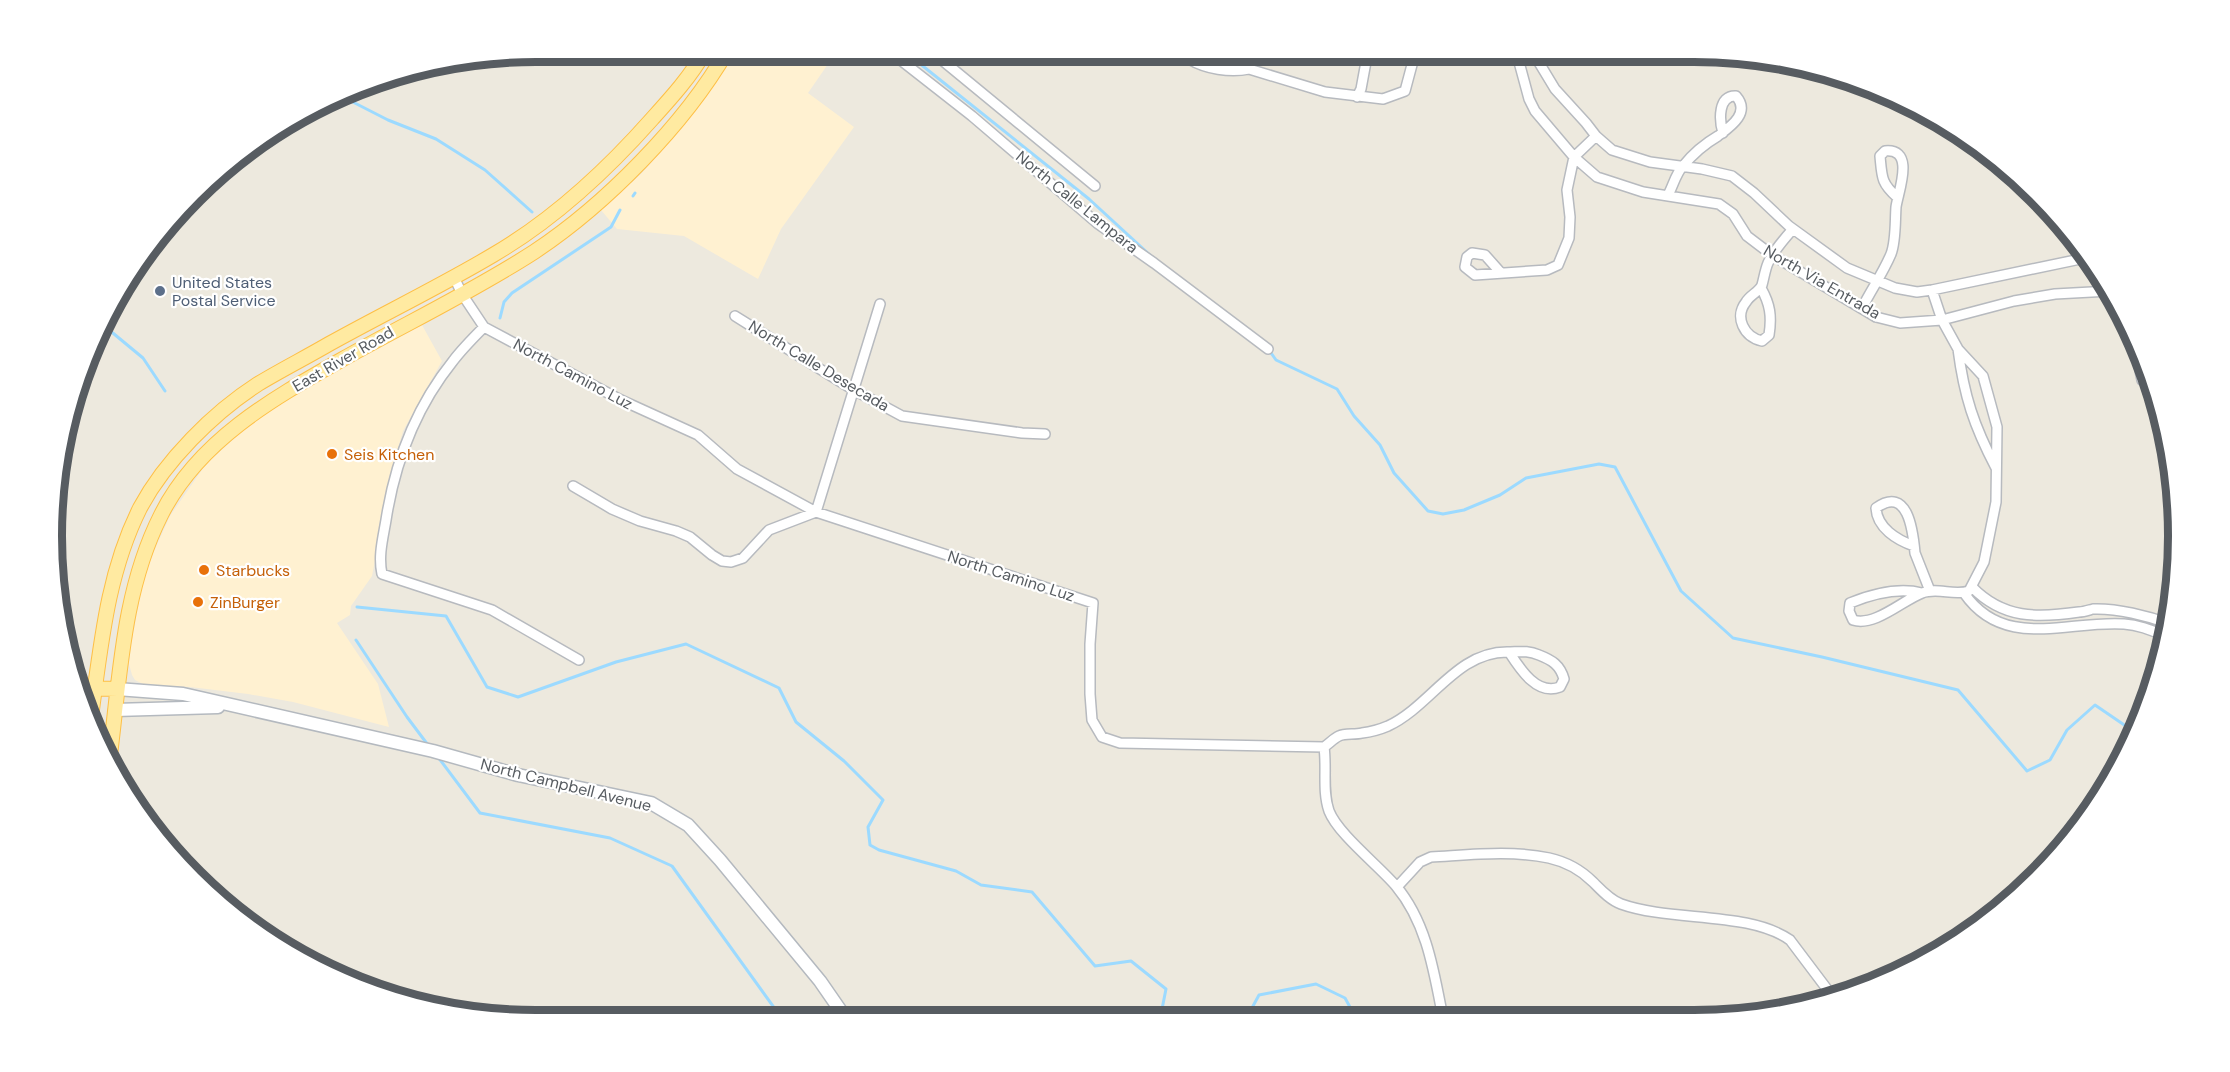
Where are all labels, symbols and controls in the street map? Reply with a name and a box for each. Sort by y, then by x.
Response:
street label: North Calle Lampara [1011,146,1143,258]
street label: North Via Entrada [1760,240,1884,324]
place label: United States Postal Service [172,272,276,311]
marker: United States Postal Service [153,284,167,298]
street label: North Calle Desecada [745,316,893,416]
street label: East River Road [288,321,398,397]
street label: North Camino Luz [510,334,636,414]
place label: Seis Kitchen [344,444,434,465]
marker: Seis Kitchen [325,447,339,461]
street label: North Camino Luz [945,546,1077,606]
place label: Starbucks [216,560,290,581]
marker: Starbucks [197,563,211,577]
place label: ZinBurger [210,592,280,613]
marker: ZinBurger [191,595,205,609]
street label: North Campbell Avenue [478,754,654,816]

